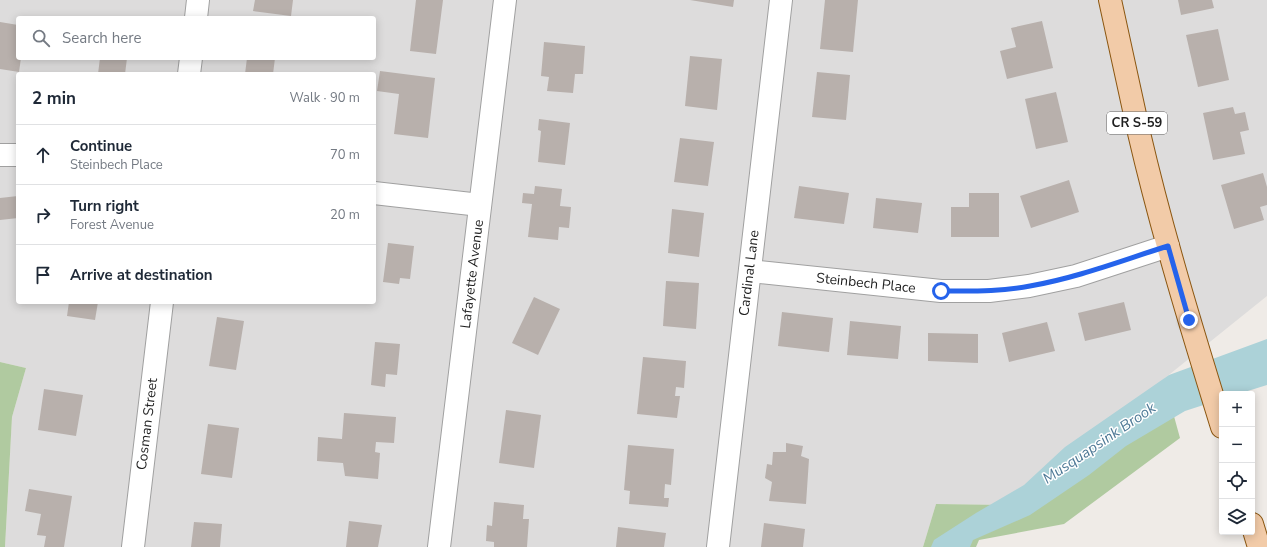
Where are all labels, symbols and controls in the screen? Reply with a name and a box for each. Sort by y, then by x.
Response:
search box [16,16,376,60]
icon: search [30,27,52,49]
text: Search here [62,28,142,48]
text: 2 min [32,87,76,110]
text: Walk · 90 m [289,89,360,107]
road number: CR S-59 [1107,112,1167,134]
text: Continue [70,136,132,156]
icon: ahead [32,144,54,166]
text: 70 m [330,146,360,164]
text: Steinbech Place [70,156,163,174]
text: Turn right [70,196,139,216]
icon: right [32,204,54,226]
text: 20 m [330,206,360,224]
text: Forest Avenue [70,216,154,234]
street label: Lafayette Avenue [456,218,488,330]
street label: Cardinal Lane [734,229,764,317]
icon: arrive [32,264,54,286]
text: Arrive at destination [70,265,213,285]
street label: Steinbech Place [815,268,917,298]
route start [932,282,950,300]
route end [1180,311,1198,329]
street label: Cosman Street [132,377,162,471]
map controls [1219,391,1255,535]
button: + [1219,391,1255,427]
water label: Musquapsink Brook [1038,397,1160,488]
button: − [1219,427,1255,463]
button: locate [1219,463,1255,499]
button: layers [1219,499,1255,535]

